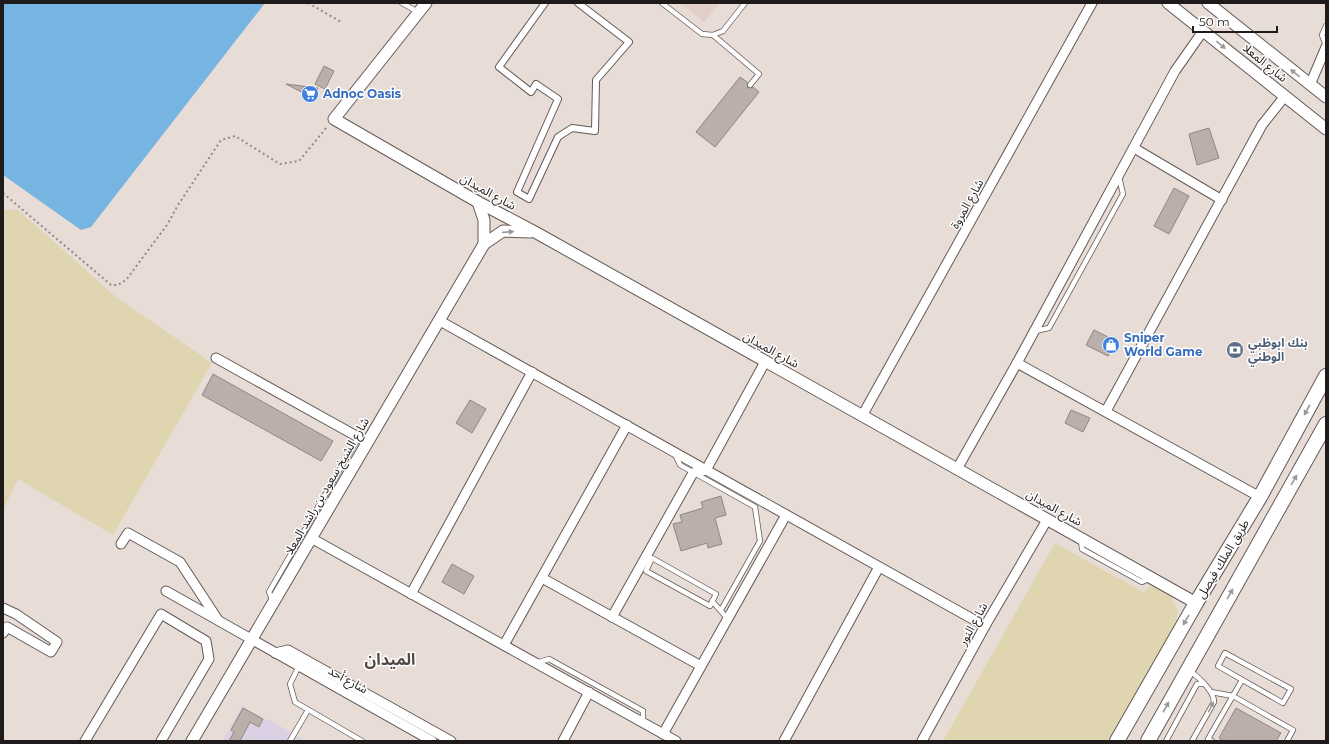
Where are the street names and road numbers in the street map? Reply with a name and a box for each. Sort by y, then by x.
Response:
street label: شارع المعلا [1239,40,1291,87]
street label: شارع الميدان [457,170,519,215]
street label: شارع المروة [947,176,988,232]
street label: شارع الميدان [740,328,802,373]
street label: شارع الشيخ سعود بن راشد المعلا [281,415,374,558]
street label: شارع الميدان [1023,486,1085,531]
street label: طريق الملك فيصل [1193,516,1253,602]
street label: شارع النور [954,600,992,650]
street label: شارع أحد [325,663,371,698]

